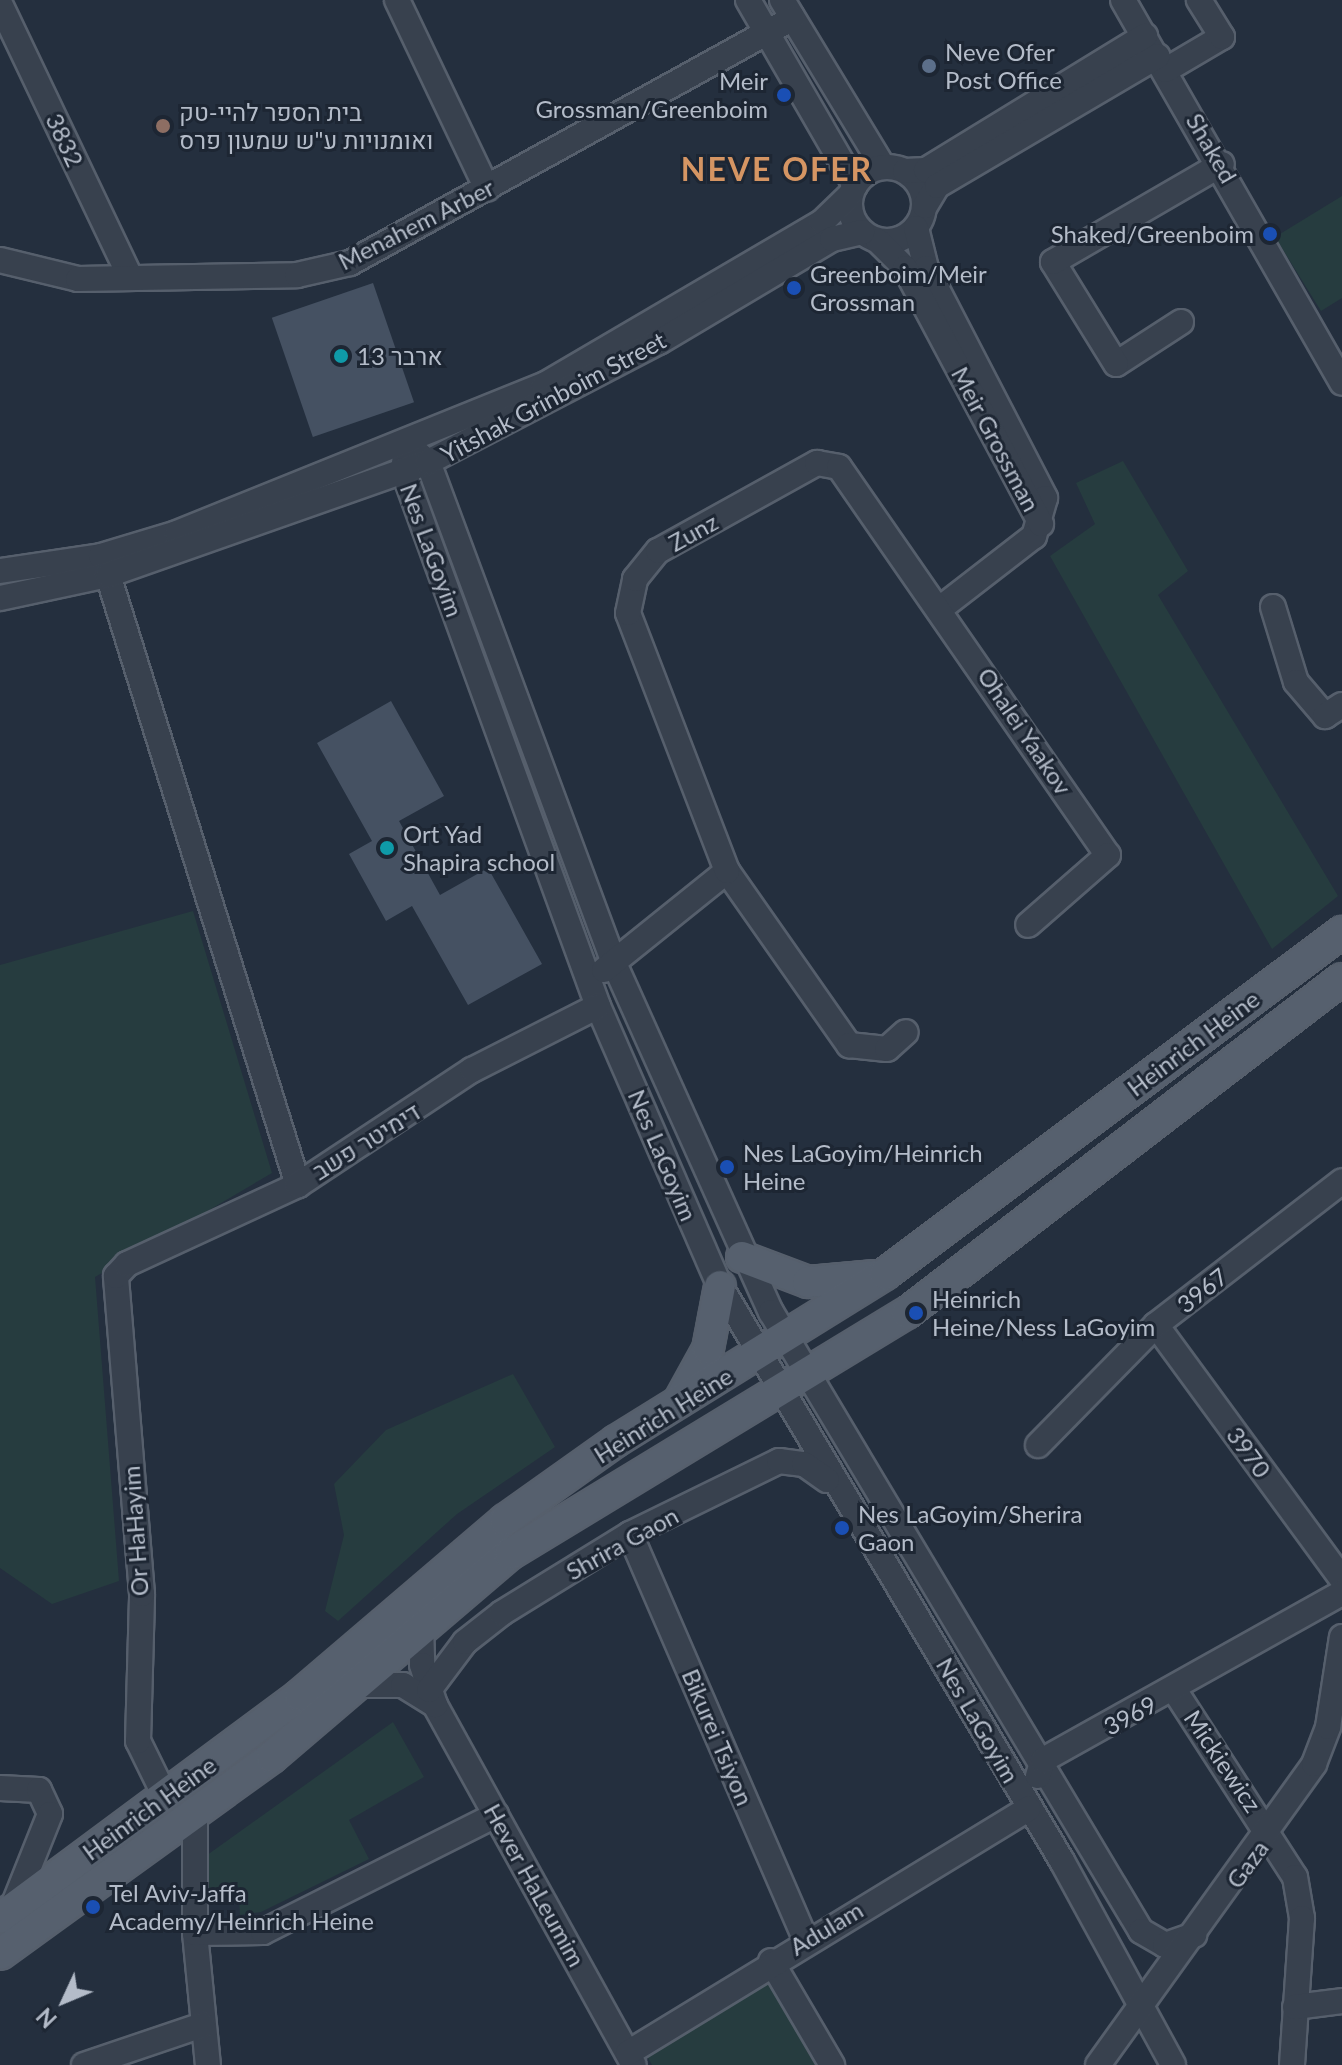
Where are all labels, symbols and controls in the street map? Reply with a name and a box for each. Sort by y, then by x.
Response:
place label: Neve Ofer Post Office [945,38,1062,94]
marker: Neve Ofer Post Office [920,57,938,75]
place label: Meir Grossman/Greenboim [535,67,768,123]
marker: Meir Grossman/Greenboim [775,86,793,104]
place label: בית הספר להיי-טק ואומנויות ע"ש שמעון פרס [179,98,433,154]
street label: Shaked [1181,108,1243,188]
street label: 3832 [40,109,90,171]
marker: בית הספר להיי-טק ואומנויות ע"ש שמעון פרס [154,117,172,135]
district label: NEVE OFER [681,150,873,188]
street label: Menahem Arber [333,172,499,276]
place label: Shaked/Greenboim [1051,220,1254,248]
marker: Shaked/Greenboim [1261,225,1279,243]
place label: Greenboim/Meir Grossman [810,260,987,316]
marker: Greenboim/Meir Grossman [785,279,803,297]
street label: Yitshak Grinboim Street [436,325,670,469]
place label: ארבר 13 [357,342,443,370]
marker: ארבר 13 [332,347,350,365]
street label: Meir Grossman [946,361,1046,517]
street label: Nes LaGoyim [395,479,469,621]
street label: Zunz [663,507,723,557]
street label: Ohalei Yaakov [972,662,1078,800]
place label: Ort Yad Shapira school [403,820,555,876]
marker: Ort Yad Shapira school [378,839,396,857]
street label: Heinrich Heine [1121,984,1265,1102]
street label: Nes LaGoyim [622,1085,704,1225]
street label: דימיטר פשב [307,1097,425,1185]
place label: Nes LaGoyim/Heinrich Heine [743,1139,983,1195]
marker: Nes LaGoyim/Heinrich Heine [718,1158,736,1176]
street label: 3967 [1171,1262,1233,1318]
place label: Heinrich Heine/Ness LaGoyim [932,1285,1155,1341]
marker: Heinrich Heine/Ness LaGoyim [907,1304,925,1322]
street label: Heinrich Heine [588,1361,738,1469]
street label: 3970 [1221,1421,1277,1483]
street label: Or HaHayim [116,1465,154,1597]
street label: Shrira Gaon [561,1500,683,1586]
place label: Nes LaGoyim/Sherira Gaon [858,1500,1082,1556]
marker: Nes LaGoyim/Sherira Gaon [833,1519,851,1537]
street label: Nes LaGoyim [931,1652,1025,1788]
street label: Bikurei Tsiyon [676,1664,760,1810]
street label: 3969 [1099,1689,1161,1741]
street label: Mickiewicz [1178,1705,1268,1817]
street label: Heinrich Heine [77,1750,221,1866]
street label: Hever HaLeumim [478,1798,592,1972]
street label: Gaza [1220,1834,1274,1894]
place label: Tel Aviv-Jaffa Academy/Heinrich Heine [109,1879,374,1935]
street label: Adulam [784,1895,868,1961]
marker: Tel Aviv-Jaffa Academy/Heinrich Heine [84,1898,102,1916]
north arrow [24,1961,104,2041]
text: N [31,2003,62,2034]

